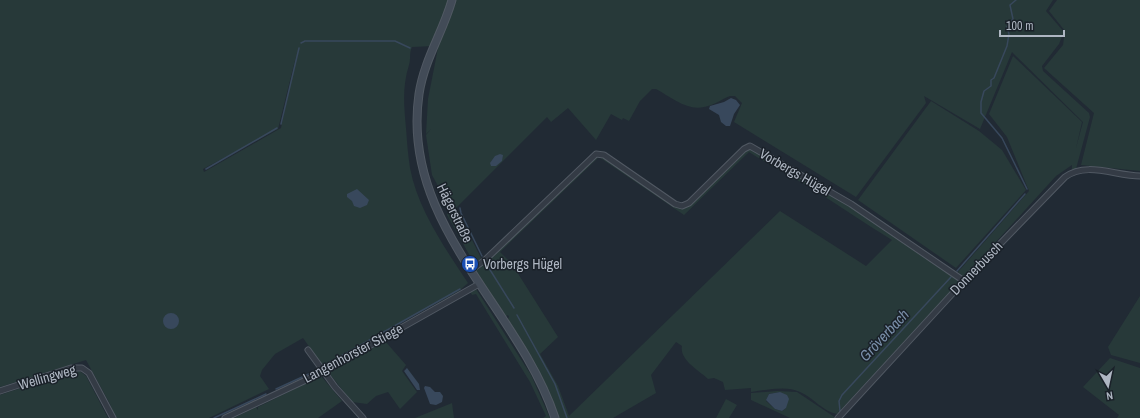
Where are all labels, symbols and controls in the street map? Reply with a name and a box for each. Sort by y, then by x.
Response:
scale bar [1000,12,1064,38]
text: 100 m [1006,18,1033,34]
street label: Vorbergs Hügel [756,144,834,200]
street label: Hägerstraße [433,180,477,246]
street label: Donnerbusch [946,237,1006,299]
bus stop icon: Vorbergs Hügel [460,254,480,274]
place label: Vorbergs Hügel [483,255,562,273]
water label: Gröverbach [854,304,914,366]
street label: Langenhorster Stiege [300,319,406,387]
street label: Wellingweg [16,360,78,394]
north arrow [1088,366,1128,406]
text: N [1105,388,1114,403]

